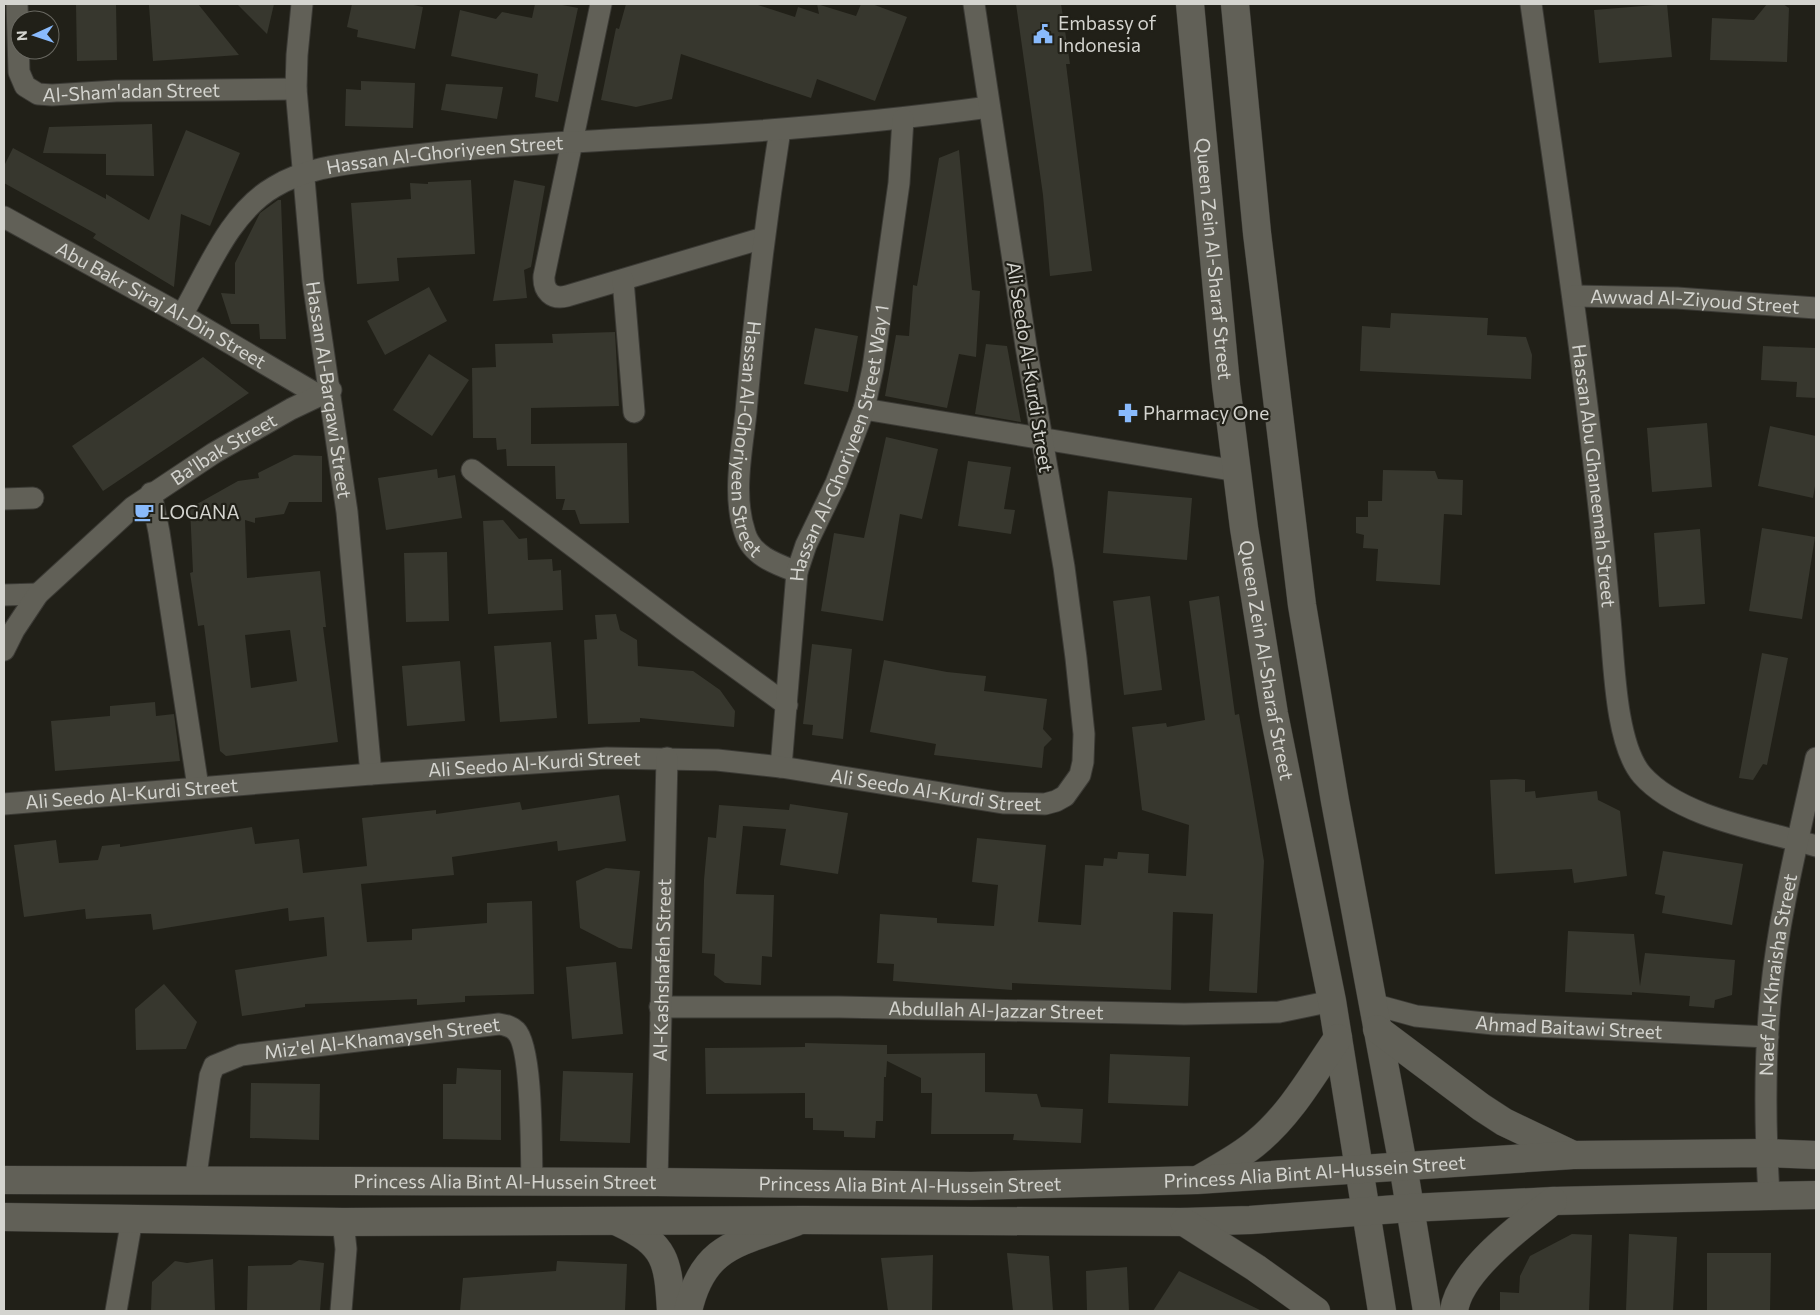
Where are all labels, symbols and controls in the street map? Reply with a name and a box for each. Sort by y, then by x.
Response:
north arrow [10,10,60,60]
place label: Embassy of Indonesia [1058,11,1157,56]
public building icon: Embassy of Indonesia [1032,23,1054,45]
text: N [13,30,30,41]
street label: Al-Sham'adan Street [42,78,220,106]
street label: Hassan Al-Ghoriyeen Street [324,130,564,178]
street label: Queen Zein Al-Sharaf Street [1192,137,1237,381]
street label: Abu Bakr Siraj Al-Din Street [52,236,271,373]
street label: Ali Seedo Al-Kurdi Street [1002,260,1059,474]
street label: Hassan Al-Barqawi Street [302,279,357,500]
street label: Awwad Al-Ziyoud Street [1590,284,1801,318]
street label: Hassan Al-Ghoriyeen Street Way 1 [784,303,893,582]
street label: Hassan Al-Ghoriyeen Street [727,320,767,562]
street label: Hassan Abu Ghaneemah Street [1568,343,1621,609]
place label: Pharmacy One [1143,401,1269,424]
pharmacy icon: Pharmacy One [1117,402,1139,424]
street label: Ba'lbak Street [166,408,280,490]
place label: LOGANA [159,500,240,523]
cafe icon: LOGANA [133,501,155,523]
street label: Queen Zein Al-Sharaf Street [1235,539,1299,782]
street label: Ali Seedo Al-Kurdi Street [427,746,641,781]
street label: Ali Seedo Al-Kurdi Street [829,763,1042,815]
street label: Ali Seedo Al-Kurdi Street [24,773,239,813]
street label: Naef Al-Khraisha Street [1754,871,1801,1076]
street label: Al-Kashshafeh Street [648,878,675,1062]
street label: Abdullah Al-Jazzar Street [888,996,1104,1023]
street label: Ahmad Baitawi Street [1474,1010,1663,1043]
street label: Miz'el Al-Khamayseh Street [263,1012,501,1063]
street label: Princess Alia Bint Al-Hussein Street [1163,1150,1467,1192]
street label: Princess Alia Bint Al-Hussein Street [354,1169,657,1193]
street label: Princess Alia Bint Al-Hussein Street [758,1171,1062,1197]

